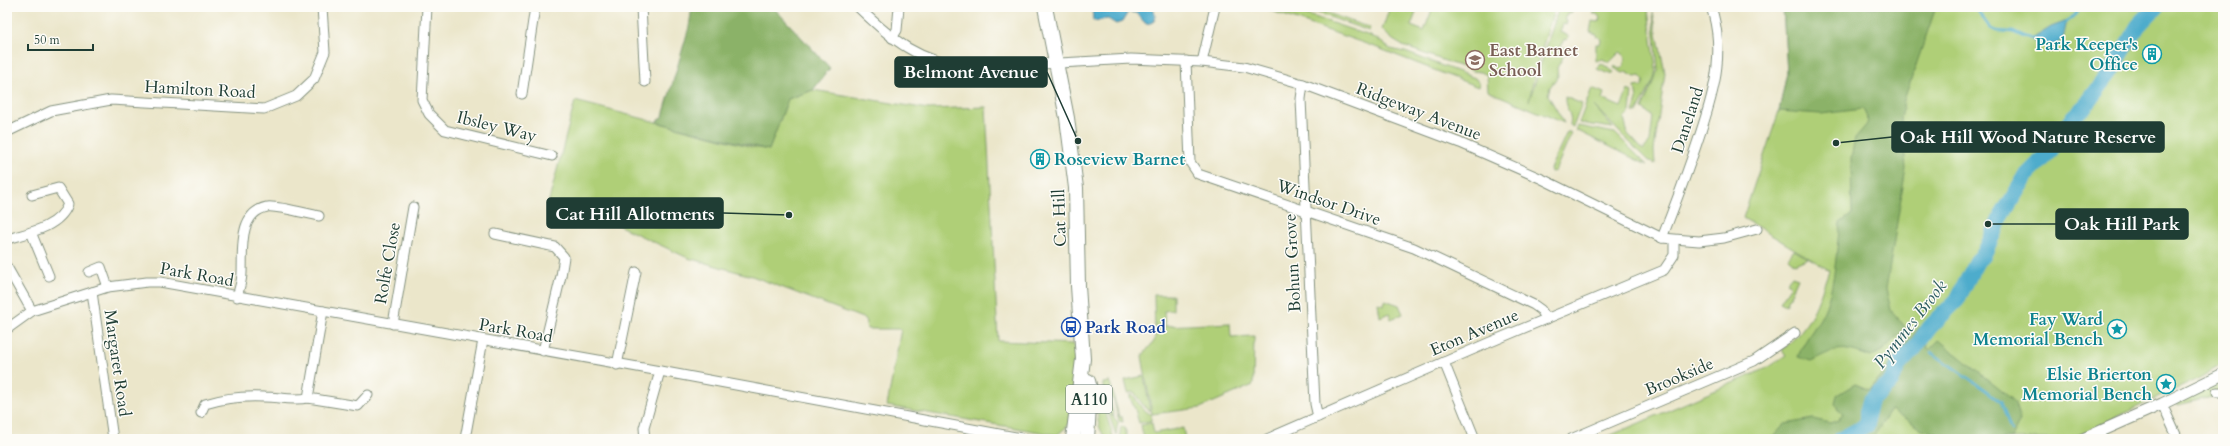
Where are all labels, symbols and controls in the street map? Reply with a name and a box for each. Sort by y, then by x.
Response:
scale bar [28,26,93,52]
text: 50 m [34,32,61,48]
place label: Park Keeper's Office [2035,33,2138,76]
place label: East Barnet School [1489,39,1578,82]
building icon: Park Keeper's Office [2141,43,2163,65]
school or university icon: East Barnet School [1464,49,1486,71]
callout: Belmont Avenue [895,57,1047,87]
text: Belmont Avenue [903,60,1039,85]
street label: Hamilton Road [144,75,256,104]
street label: Ridgeway Avenue [1353,77,1485,146]
street label: Daneland [1666,84,1709,156]
street label: Ibsley Way [455,105,539,147]
callout: Oak Hill Wood Nature Reserve [1892,122,2164,152]
text: Oak Hill Wood Nature Reserve [1900,125,2156,150]
building icon: Roseview Barnet [1029,148,1051,170]
place label: Roseview Barnet [1054,148,1185,171]
street label: Windsor Drive [1273,174,1384,231]
street label: Cat Hill [1047,188,1072,247]
callout: Cat Hill Allotments [547,198,723,228]
text: Cat Hill Allotments [555,202,715,227]
callout: Oak Hill Park [2056,209,2188,239]
text: Oak Hill Park [2064,212,2181,237]
street label: Bohun Grove [1278,213,1307,313]
street label: Rolfe Close [369,220,406,306]
street label: Park Road [158,257,236,292]
water label: Pymmes Brook [1868,275,1953,374]
street label: Eton Avenue [1426,303,1522,361]
street label: Margaret Road [99,308,136,418]
place label: Fay Ward Memorial Bench [1973,308,2103,351]
street label: Park Road [477,313,555,348]
bus stop icon: Park Road [1060,316,1082,338]
place label: Park Road [1085,316,1166,339]
place icon: Fay Ward Memorial Bench [2106,318,2128,340]
street label: Brookside [1641,352,1717,401]
place label: Elsie Brierton Memorial Bench [2022,363,2152,406]
place icon: Elsie Brierton Memorial Bench [2155,373,2177,395]
road number: A110 [1066,385,1112,413]

